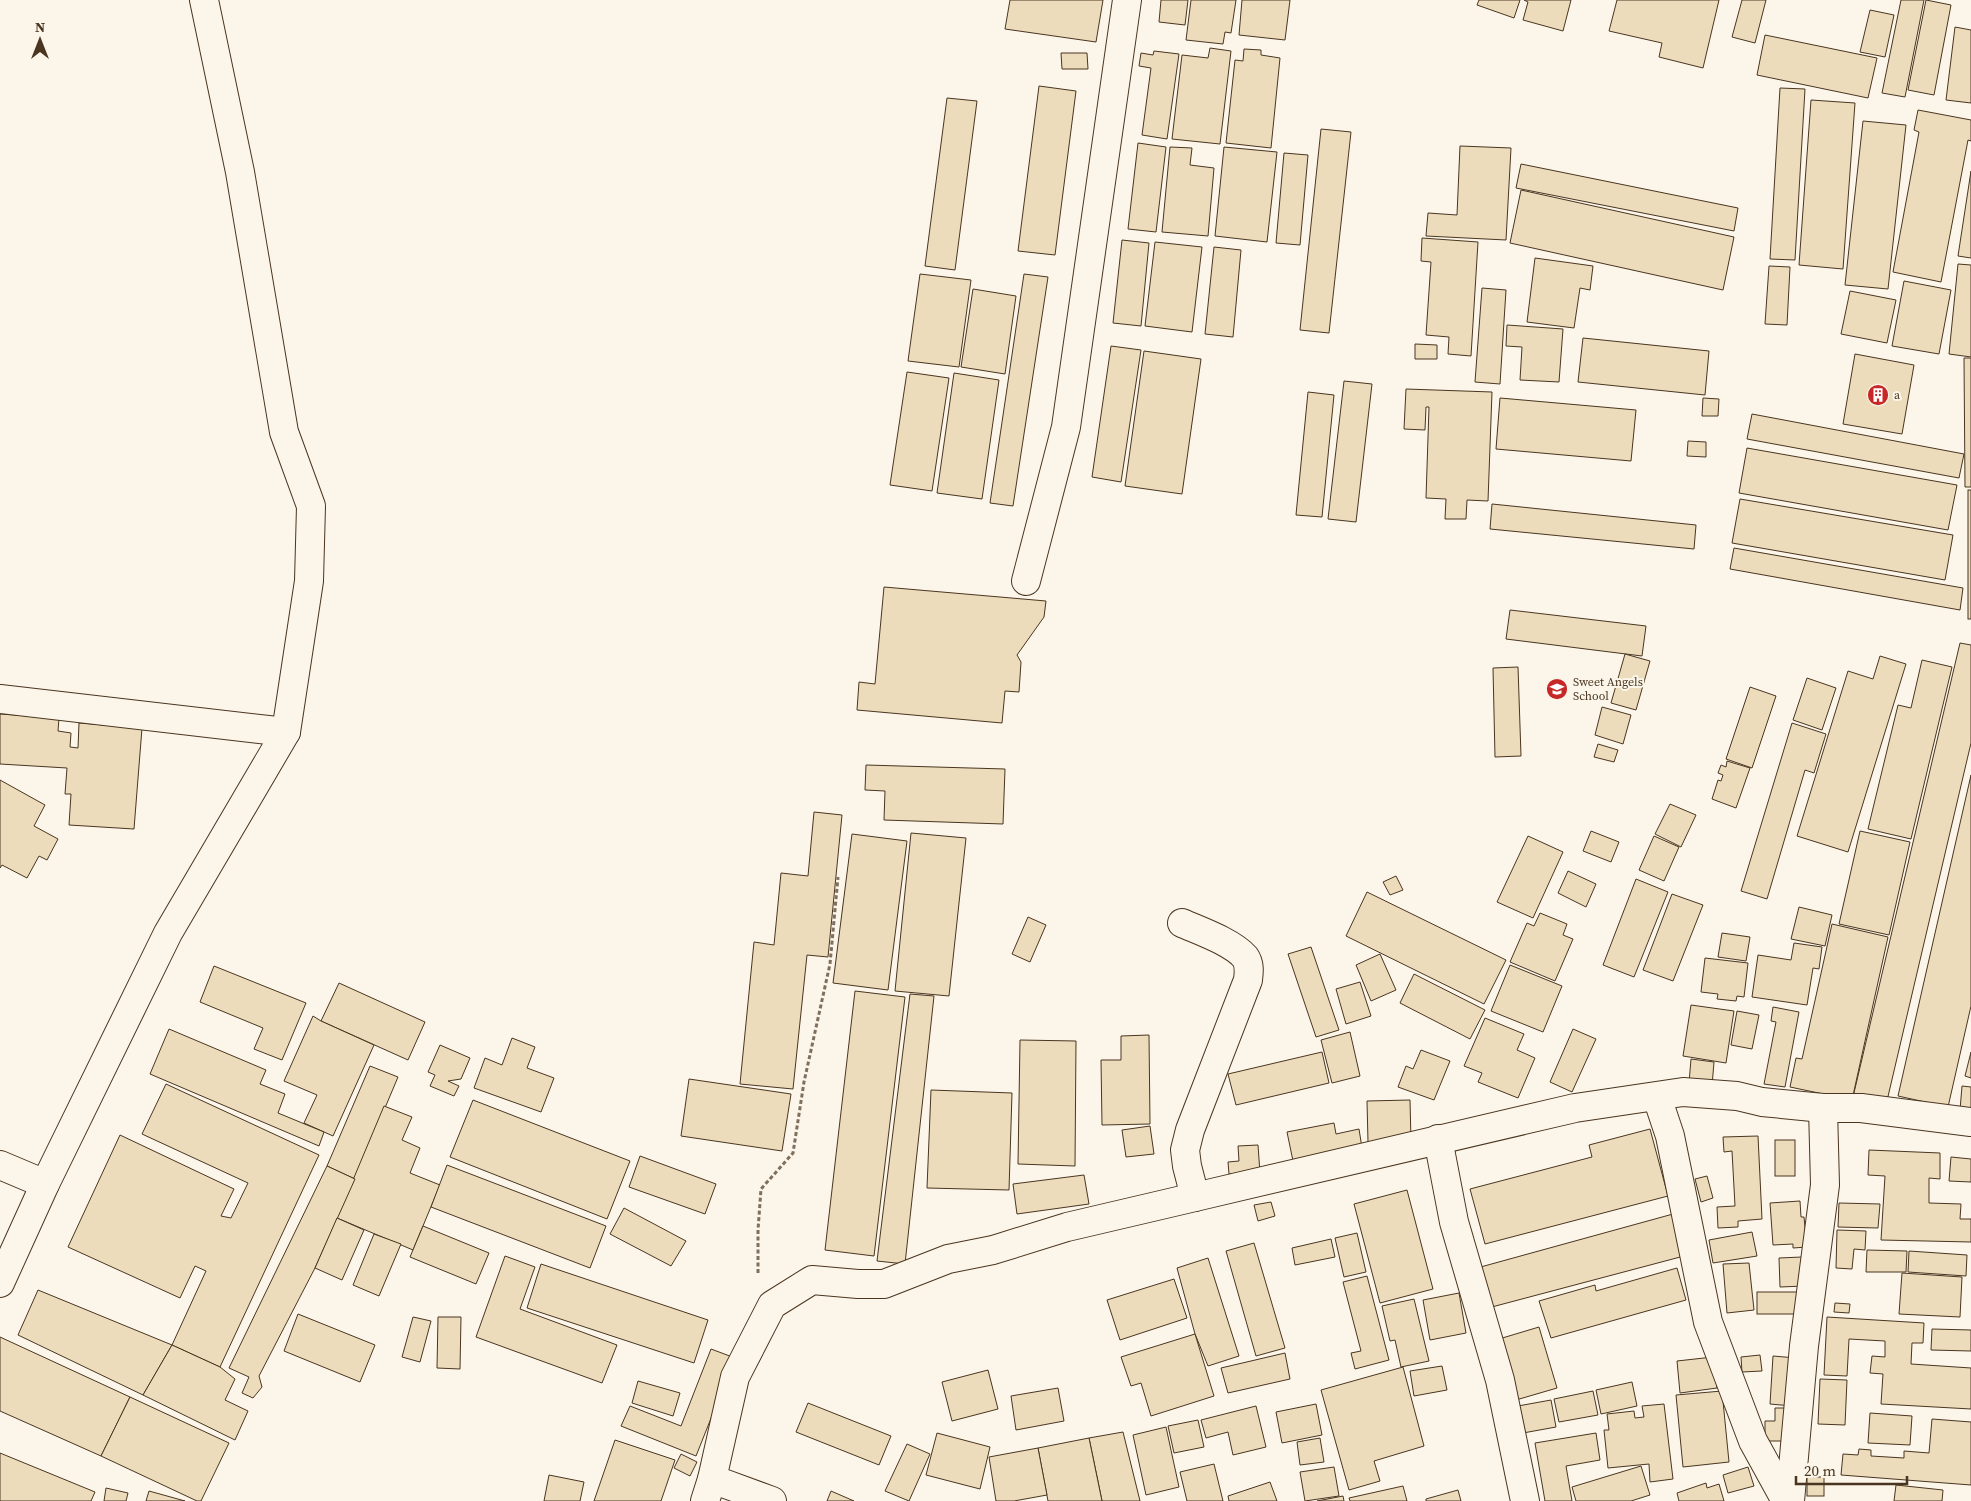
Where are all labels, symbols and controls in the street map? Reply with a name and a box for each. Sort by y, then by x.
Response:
north arrow [15,15,65,65]
text: N [35,17,45,37]
building icon: a [1866,383,1890,407]
place label: a [1894,387,1901,403]
place label: Sweet Angels School [1573,674,1643,704]
school or university icon: Sweet Angels School [1545,677,1569,701]
scale bar [1796,1454,1907,1486]
text: 20 m [1804,1460,1836,1481]

